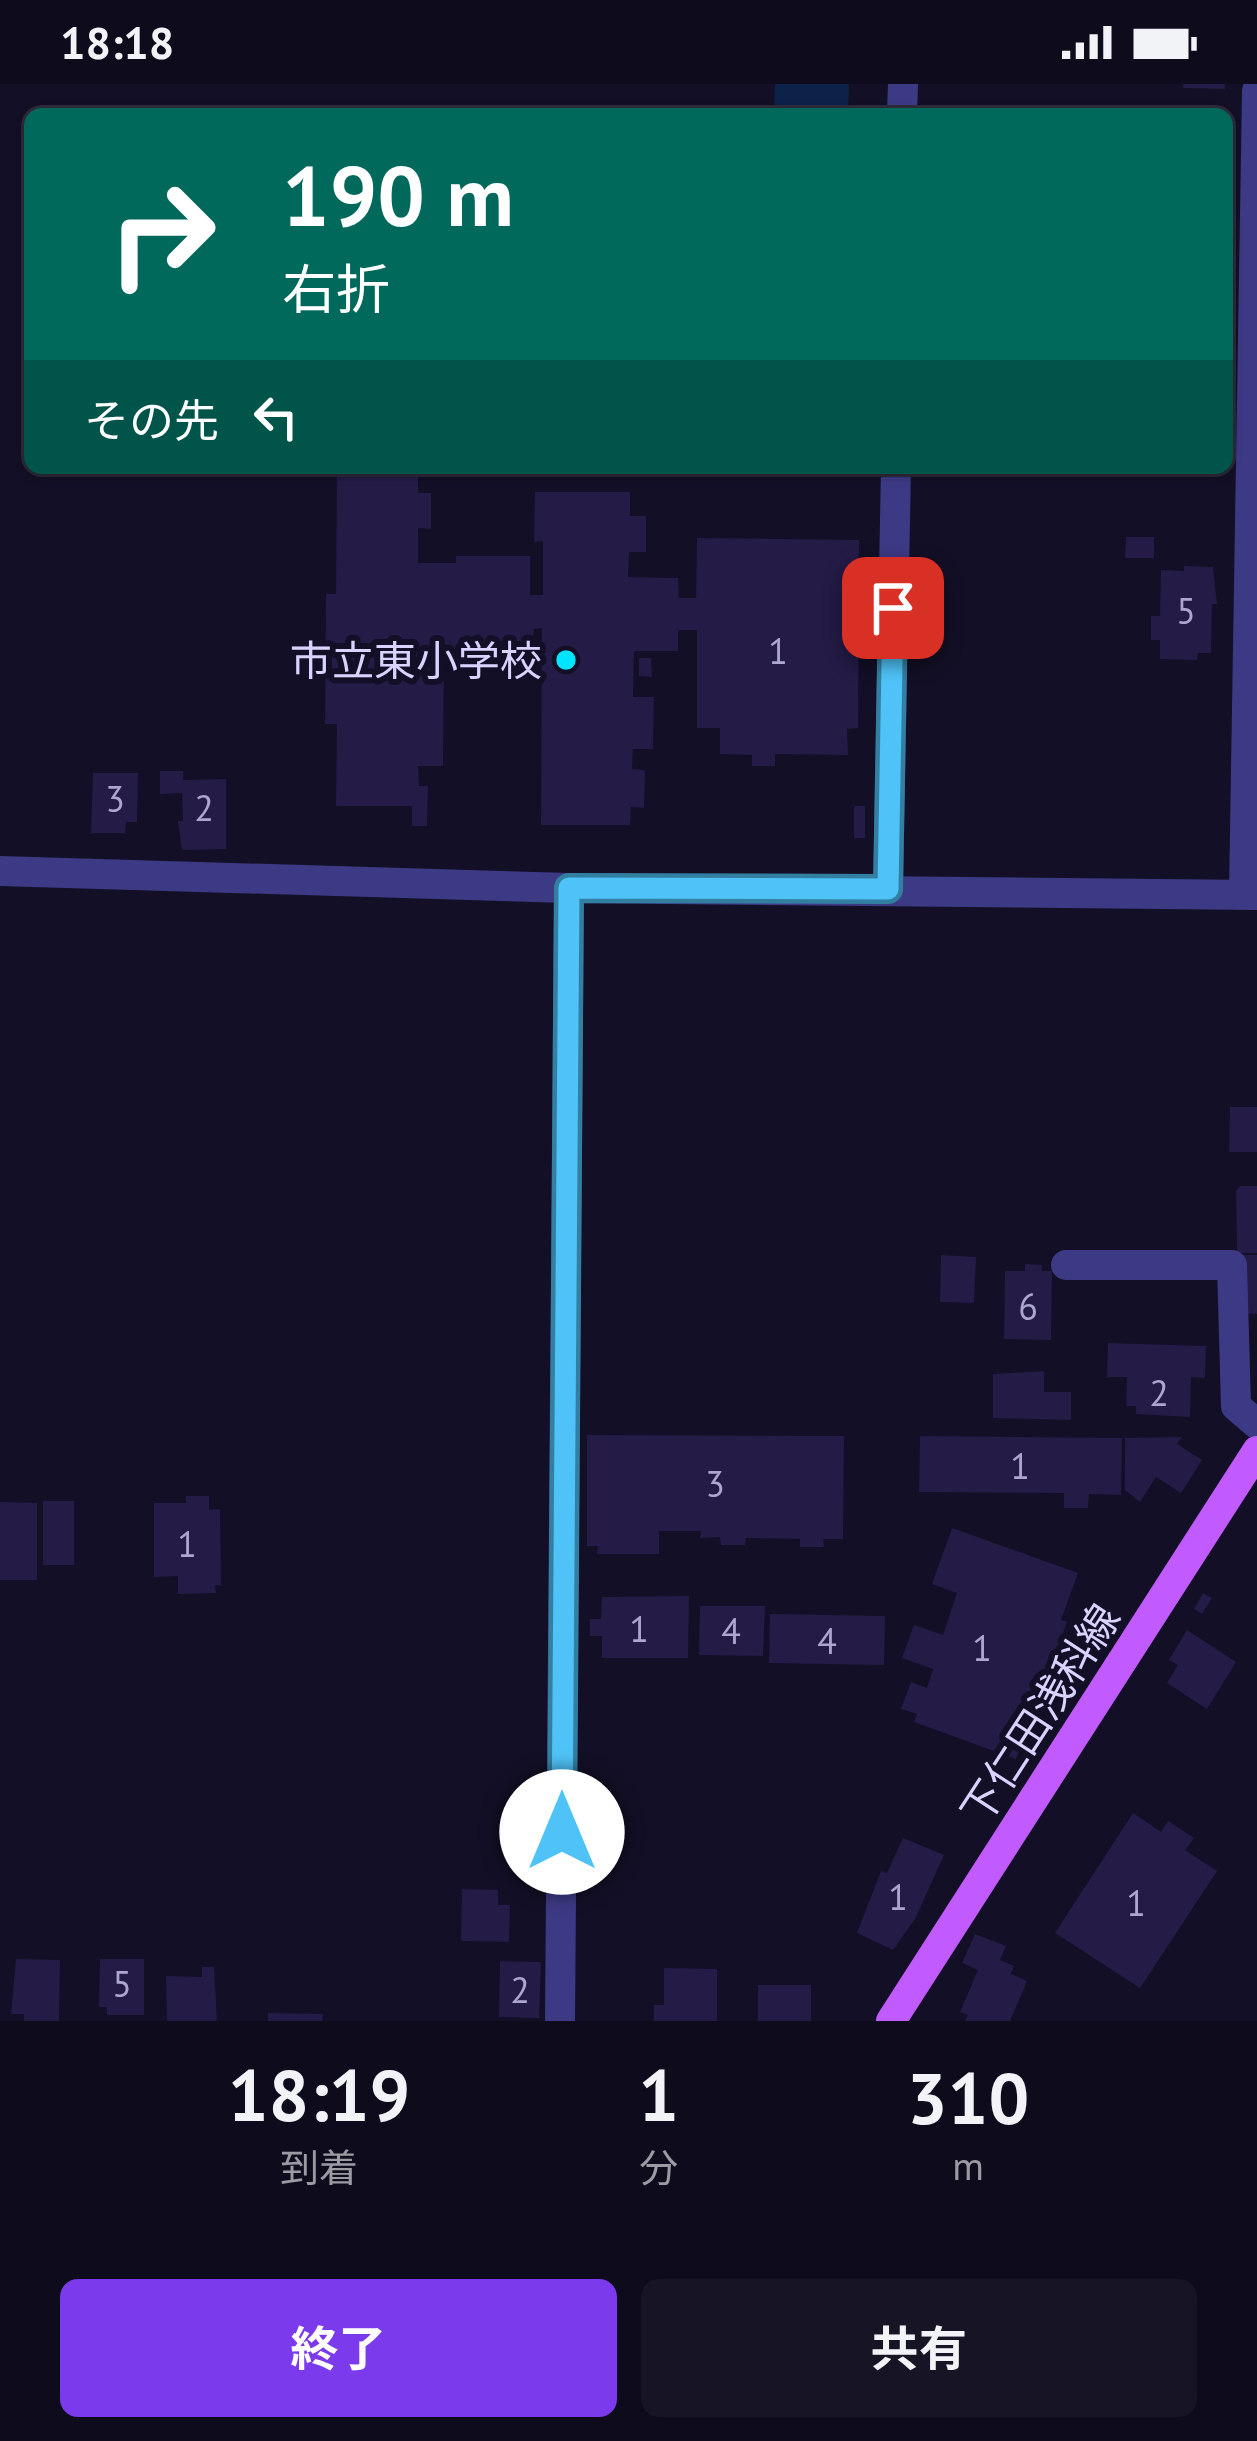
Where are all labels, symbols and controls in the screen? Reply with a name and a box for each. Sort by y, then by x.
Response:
text: 18:18 [60,13,174,71]
text: 190 m [282,140,514,249]
icon: right [84,156,240,312]
text: 右折 [282,254,390,324]
icon: left [243,384,309,450]
text: その先 [84,391,219,449]
pin [842,557,944,659]
icon: arrive [860,575,926,641]
house number: 5 [1176,587,1196,634]
house number: 1 [768,627,788,674]
place label: 市立東小学校 [290,633,542,688]
marker: 市立東小学校 [553,647,579,673]
house number: 3 [105,775,125,822]
house number: 2 [194,784,214,831]
house number: 6 [1018,1283,1038,1330]
house number: 2 [1149,1369,1169,1416]
house number: 1 [1010,1442,1030,1489]
house number: 3 [705,1460,725,1507]
house number: 1 [177,1520,197,1567]
street label: 下仁田浅科線 [948,1593,1132,1835]
house number: 1 [629,1605,649,1652]
house number: 4 [721,1607,741,1654]
house number: 4 [817,1617,837,1664]
house number: 1 [972,1624,992,1671]
position arrow [499,1769,625,1895]
house number: 1 [888,1873,908,1920]
house number: 1 [1126,1879,1146,1926]
house number: 5 [112,1960,132,2007]
house number: 2 [510,1966,530,2013]
text: 18:19 [228,2048,410,2141]
text: 1 [638,2048,679,2141]
text: 310 [907,2051,1029,2144]
text: m [952,2140,984,2191]
text: 到着 [280,2142,358,2193]
text: 分 [639,2142,678,2193]
button: 終了 [60,2279,617,2417]
button: 共有 [641,2279,1197,2417]

